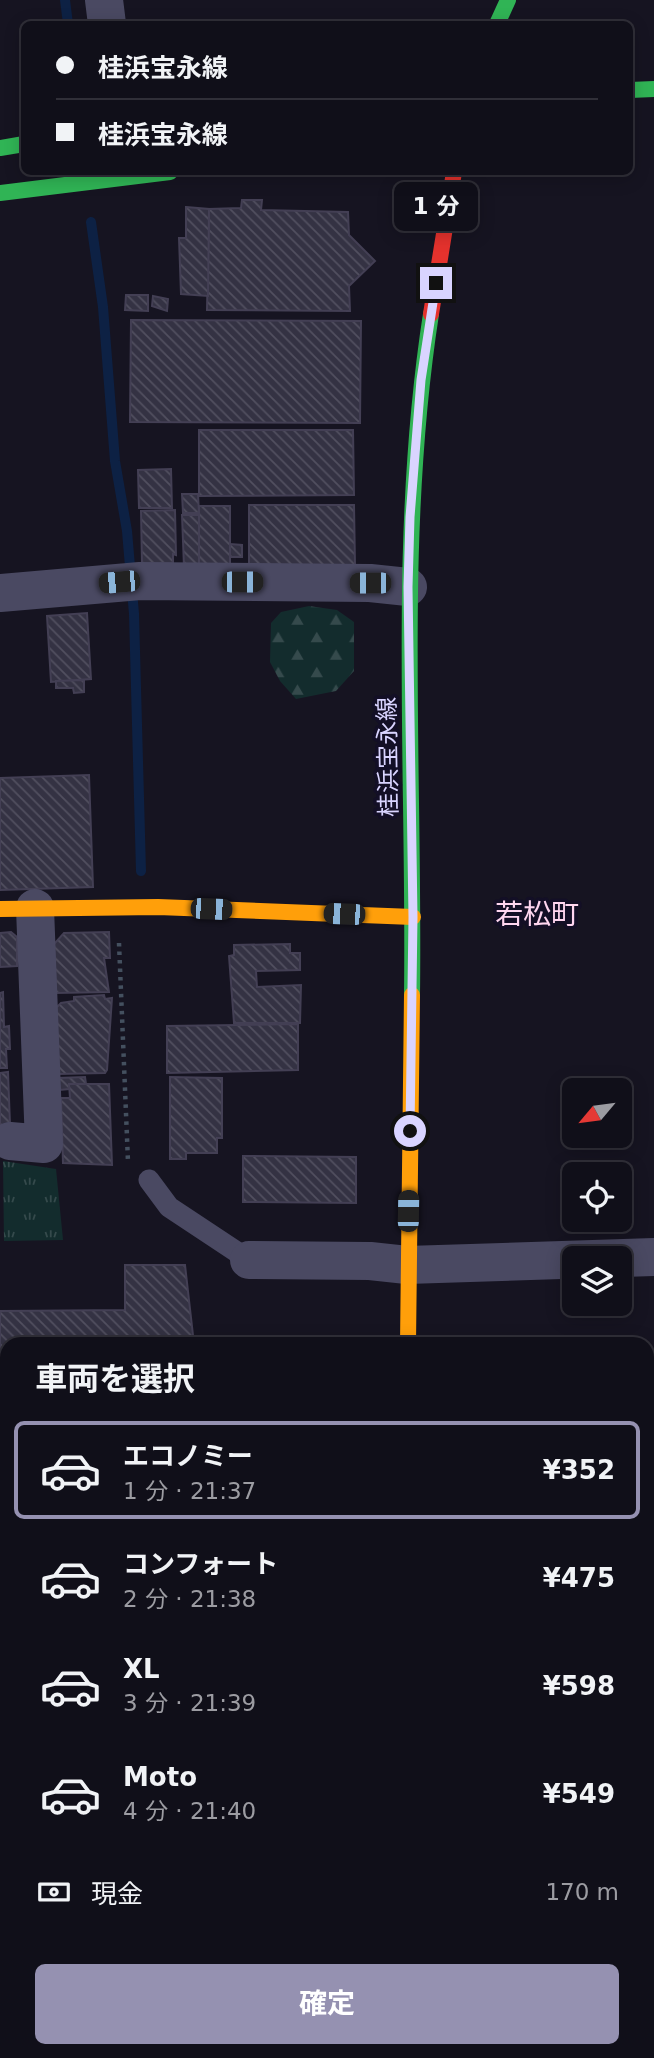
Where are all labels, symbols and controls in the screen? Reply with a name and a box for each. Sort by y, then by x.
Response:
text: 桂浜宝永線 [98,53,228,83]
text: 桂浜宝永線 [98,120,228,150]
callout: 1 分 [394,182,478,230]
text: 1 分 [412,193,460,219]
route end [420,267,452,299]
car [98,570,141,594]
car [222,572,264,593]
car [350,573,392,594]
street label: 桂浜宝永線 [373,697,403,817]
car [190,898,233,920]
district label: 若松町 [495,898,579,931]
car [323,903,366,925]
north arrow [562,1078,632,1148]
map controls [562,1078,632,1316]
route start [394,1115,426,1147]
button: locate [562,1162,632,1232]
car [398,1190,419,1232]
button: layers [562,1246,632,1316]
text: 車両を選択 [35,1360,195,1398]
icon: car [39,1439,102,1502]
text: エコノミー [123,1441,253,1471]
text: ¥352 [543,1455,615,1485]
text: 1 分 · 21:37 [123,1478,256,1504]
icon: car [39,1547,102,1610]
text: コンフォート [123,1549,278,1579]
text: ¥475 [543,1563,615,1593]
text: 2 分 · 21:38 [123,1586,256,1612]
text: XL [123,1654,160,1684]
icon: car [39,1655,102,1718]
text: ¥598 [543,1671,615,1701]
text: 3 分 · 21:39 [123,1690,256,1716]
text: Moto [123,1762,197,1792]
icon: car [39,1763,102,1826]
text: ¥549 [543,1779,615,1809]
text: 4 分 · 21:40 [123,1798,256,1824]
icon: cash [35,1873,73,1911]
text: 現金 [91,1879,143,1909]
text: 170 m [545,1879,619,1905]
button: 確定 [35,1964,619,2044]

